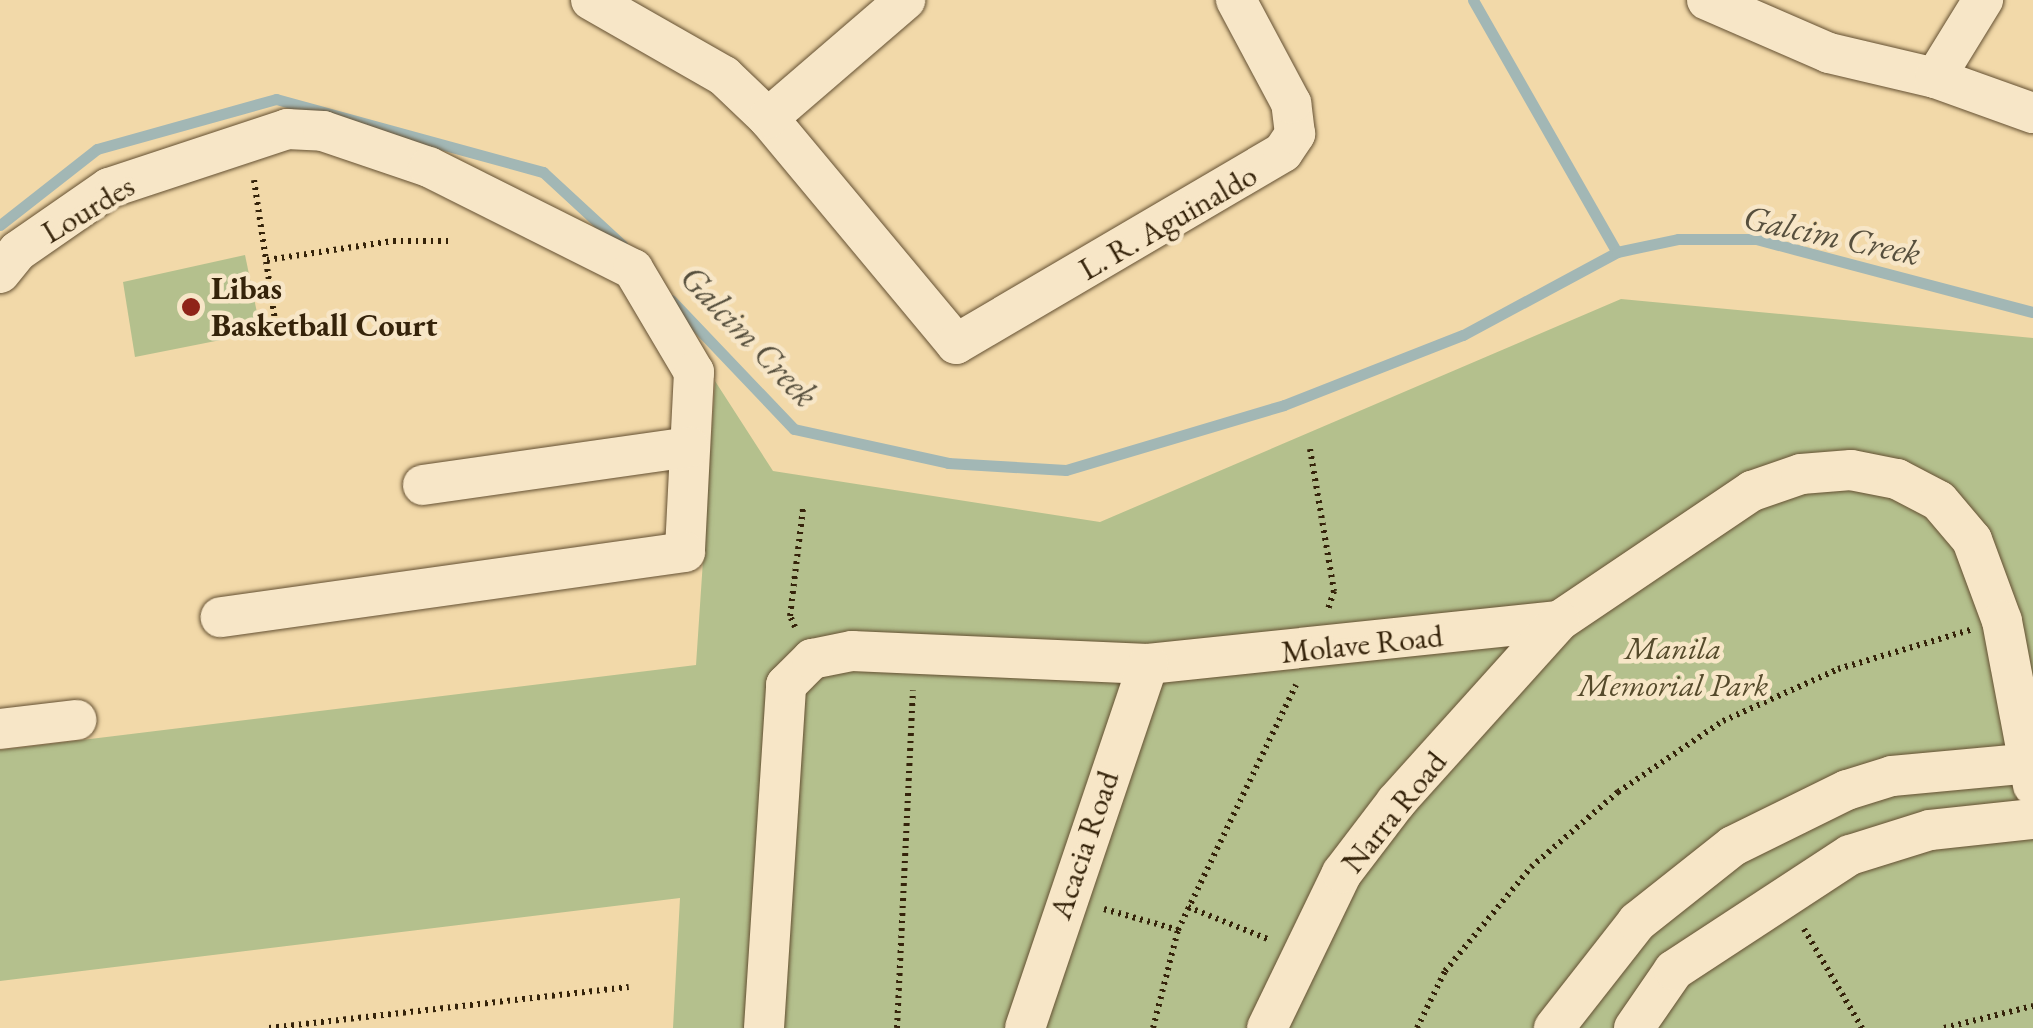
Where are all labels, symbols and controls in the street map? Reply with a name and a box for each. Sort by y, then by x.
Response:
street label: L. R. Aguinaldo [1072,156,1264,288]
street label: Lourdes [35,167,141,251]
water label: Galcim Creek [1740,196,1924,274]
water label: Galcim Creek [671,257,827,415]
place label: Libas Basketball Court [211,270,437,345]
marker: Libas Basketball Court [180,296,202,318]
street label: Molave Road [1279,616,1445,672]
park label: Manila Memorial Park [1578,630,1768,705]
street label: Narra Road [1333,743,1455,881]
street label: Acacia Road [1041,766,1127,924]

